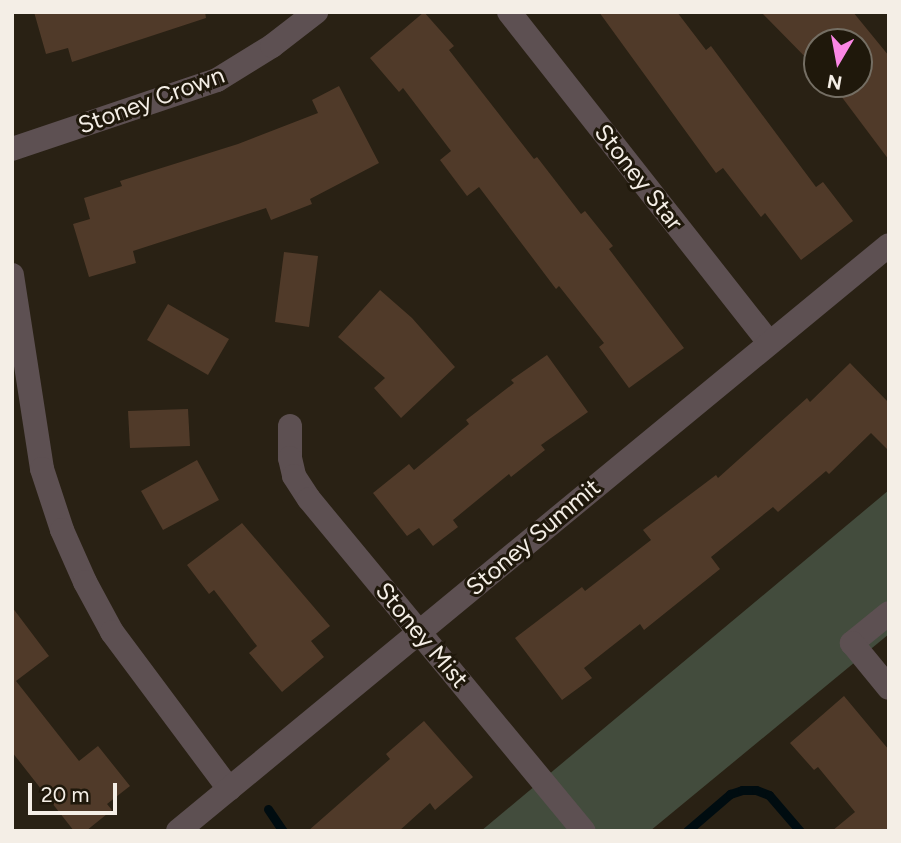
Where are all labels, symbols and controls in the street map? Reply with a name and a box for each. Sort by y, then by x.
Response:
north arrow [803,28,873,98]
street label: Stoney Crown [74,60,228,140]
text: N [825,70,844,95]
street label: Stoney Star [589,118,689,236]
street label: Stoney Summit [460,473,606,601]
street label: Stoney Mist [370,577,474,693]
scale bar [32,770,121,814]
text: 20 m [41,782,89,807]

